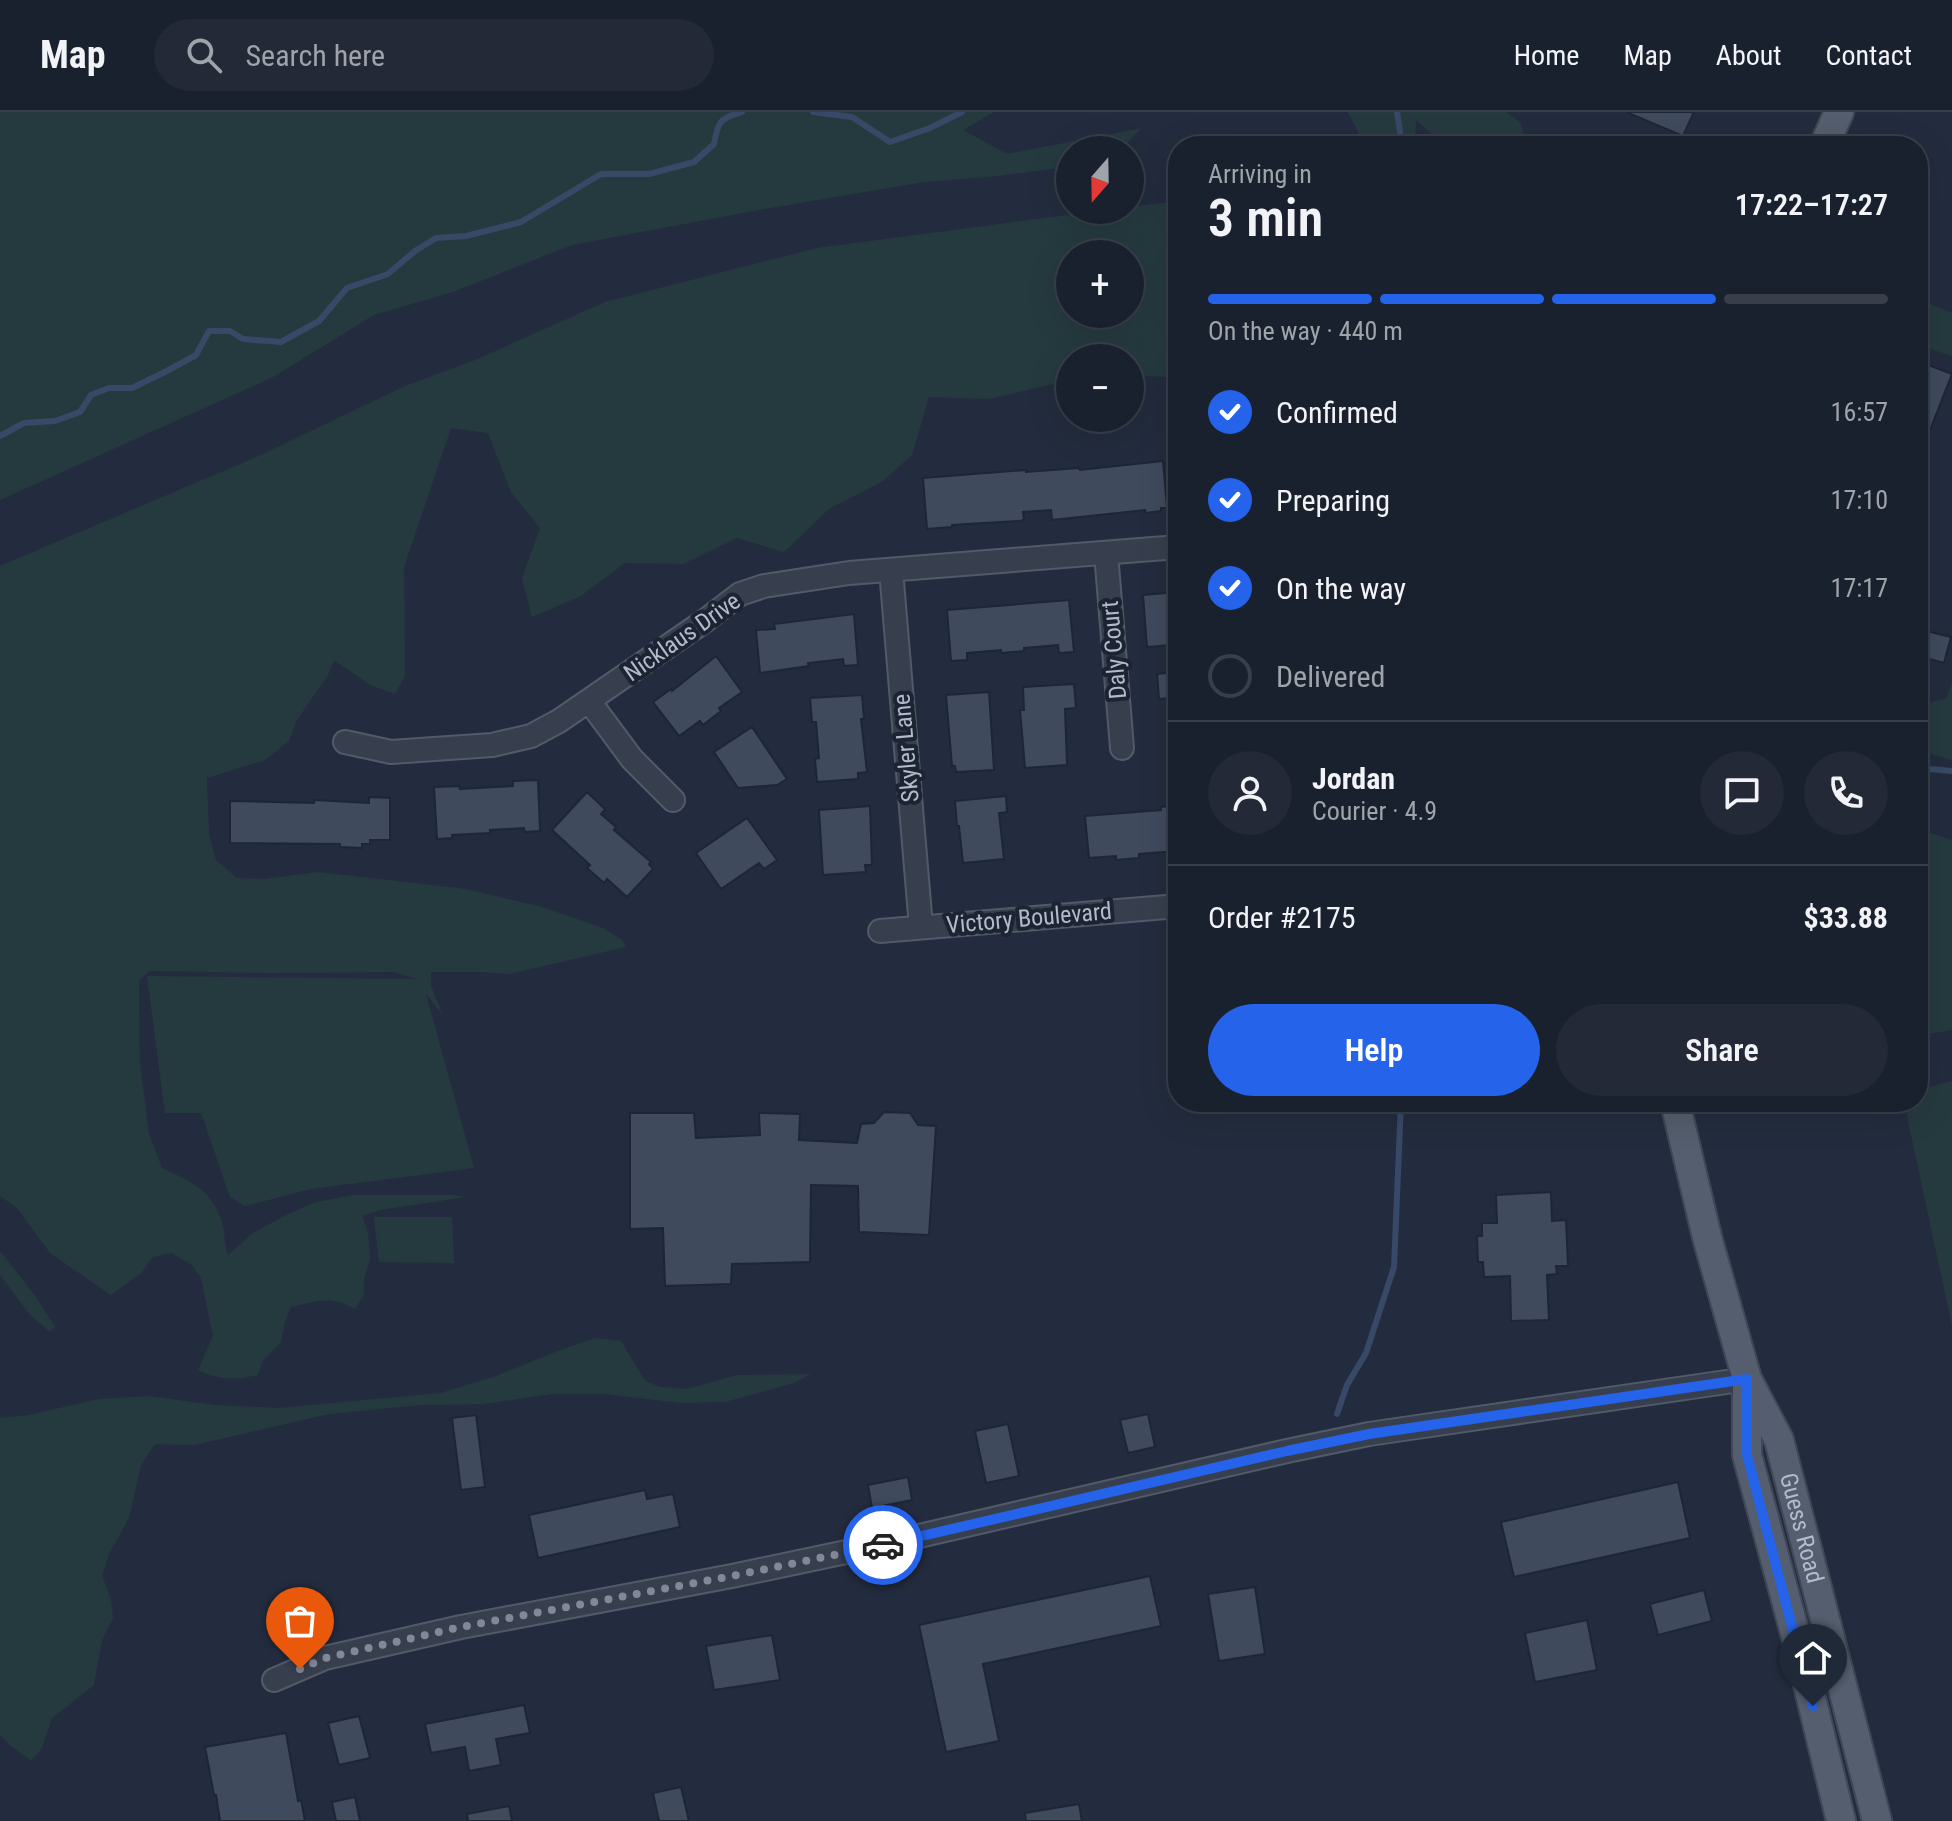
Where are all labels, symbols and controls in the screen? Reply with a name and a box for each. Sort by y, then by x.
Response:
search box [154,19,714,91]
text: Map [40,33,106,77]
icon: search [182,33,226,77]
text: Search here [246,38,385,73]
text: Home [1514,39,1579,72]
text: Map [1623,39,1672,72]
text: About [1716,39,1782,72]
text: Contact [1826,39,1912,72]
north arrow [1056,136,1144,224]
map controls [1056,136,1144,432]
text: Arriving in [1208,159,1312,189]
text: 17:22–17:27 [1735,187,1888,222]
text: 3 min [1208,188,1323,249]
button: + [1056,240,1144,328]
text: On the way · 440 m [1208,316,1403,346]
button: − [1056,344,1144,432]
icon: check [1208,390,1252,434]
text: Confirmed [1276,395,1398,430]
text: 16:57 [1831,397,1888,427]
icon: check [1208,478,1252,522]
text: Preparing [1276,483,1390,518]
text: 17:10 [1831,485,1888,515]
icon: check [1208,566,1252,610]
text: On the way [1276,571,1406,606]
text: 17:17 [1831,573,1888,603]
street label: Nicklaus Drive [619,587,745,687]
street label: Daly Court [1096,600,1132,700]
text: Delivered [1276,659,1385,694]
street label: Skyler Lane [887,693,925,803]
button: person [1208,751,1292,835]
button: chat [1700,751,1784,835]
button: phone [1804,751,1888,835]
text: Jordan [1312,761,1395,796]
text: Courier · 4.9 [1312,796,1437,826]
street label: Victory Boulevard [945,897,1113,939]
text: Order #2175 [1208,900,1356,935]
text: $33.88 [1803,900,1888,935]
button: Help [1208,1004,1540,1096]
button: Share [1556,1004,1888,1096]
street label: Guess Road [1774,1470,1829,1586]
courier [843,1505,923,1585]
icon: car [861,1523,905,1567]
pin [266,1587,334,1669]
icon: bag [278,1599,322,1643]
pin [1779,1624,1847,1706]
icon: home [1791,1636,1835,1680]

